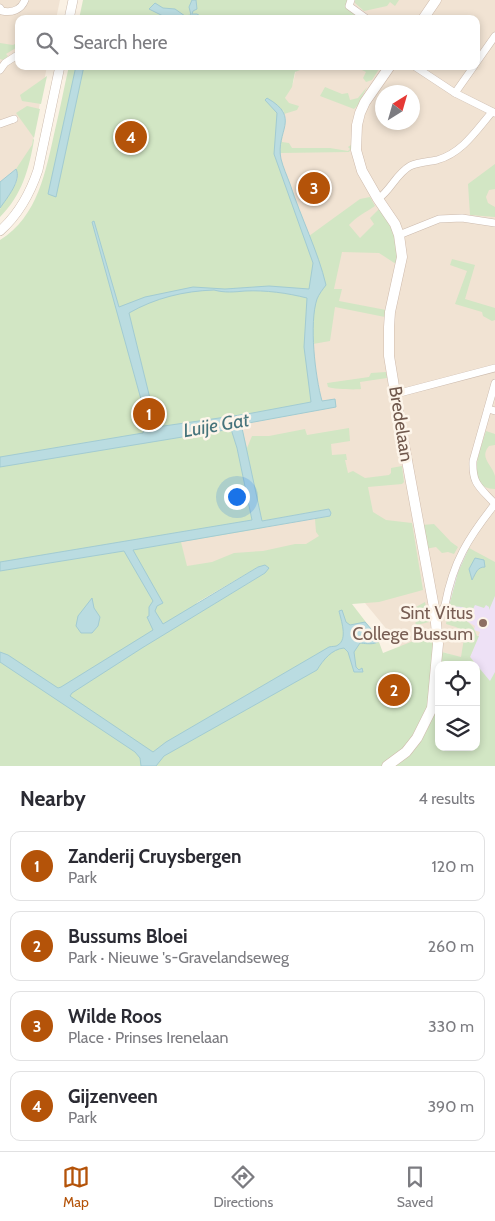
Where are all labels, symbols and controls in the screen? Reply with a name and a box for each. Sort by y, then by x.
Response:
search box [15,15,480,70]
icon: search [33,29,61,57]
text: Search here [73,31,167,54]
north arrow [375,85,420,130]
pin: 4 [115,118,147,156]
pin: 3 [298,169,330,207]
street label: Bredelaan [384,385,418,463]
pin: 1 [133,395,165,433]
water label: Luije Gat [181,408,252,442]
your location [224,484,250,510]
place label: Sint Vitus College Bussum [352,602,473,645]
marker: Sint Vitus College Bussum [477,617,489,629]
map controls [435,661,480,751]
button: locate [435,661,480,706]
pin: 2 [378,671,410,709]
button: layers [435,706,480,751]
text: Nearby [20,786,86,811]
text: 4 results [418,789,475,808]
text: Zanderij Cruysbergen [68,845,242,868]
text: 1 [34,857,40,876]
text: 120 m [432,857,474,876]
text: Park [68,868,97,887]
text: Bussums Bloei [68,925,188,948]
text: 2 [33,937,41,956]
text: 260 m [428,937,474,956]
text: Park · Nieuwe 's-Gravelandseweg [68,948,289,967]
text: Wilde Roos [68,1005,162,1028]
text: 3 [33,1017,41,1036]
text: 330 m [428,1017,474,1036]
text: Place · Prinses Irenelaan [68,1028,229,1047]
text: Gijzenveen [68,1085,158,1108]
text: 4 [32,1097,42,1116]
text: 390 m [427,1097,474,1116]
text: Park [68,1108,97,1127]
tab: Map [62,1163,90,1211]
tab: Directions [213,1163,273,1211]
tab: Saved [397,1163,433,1211]

